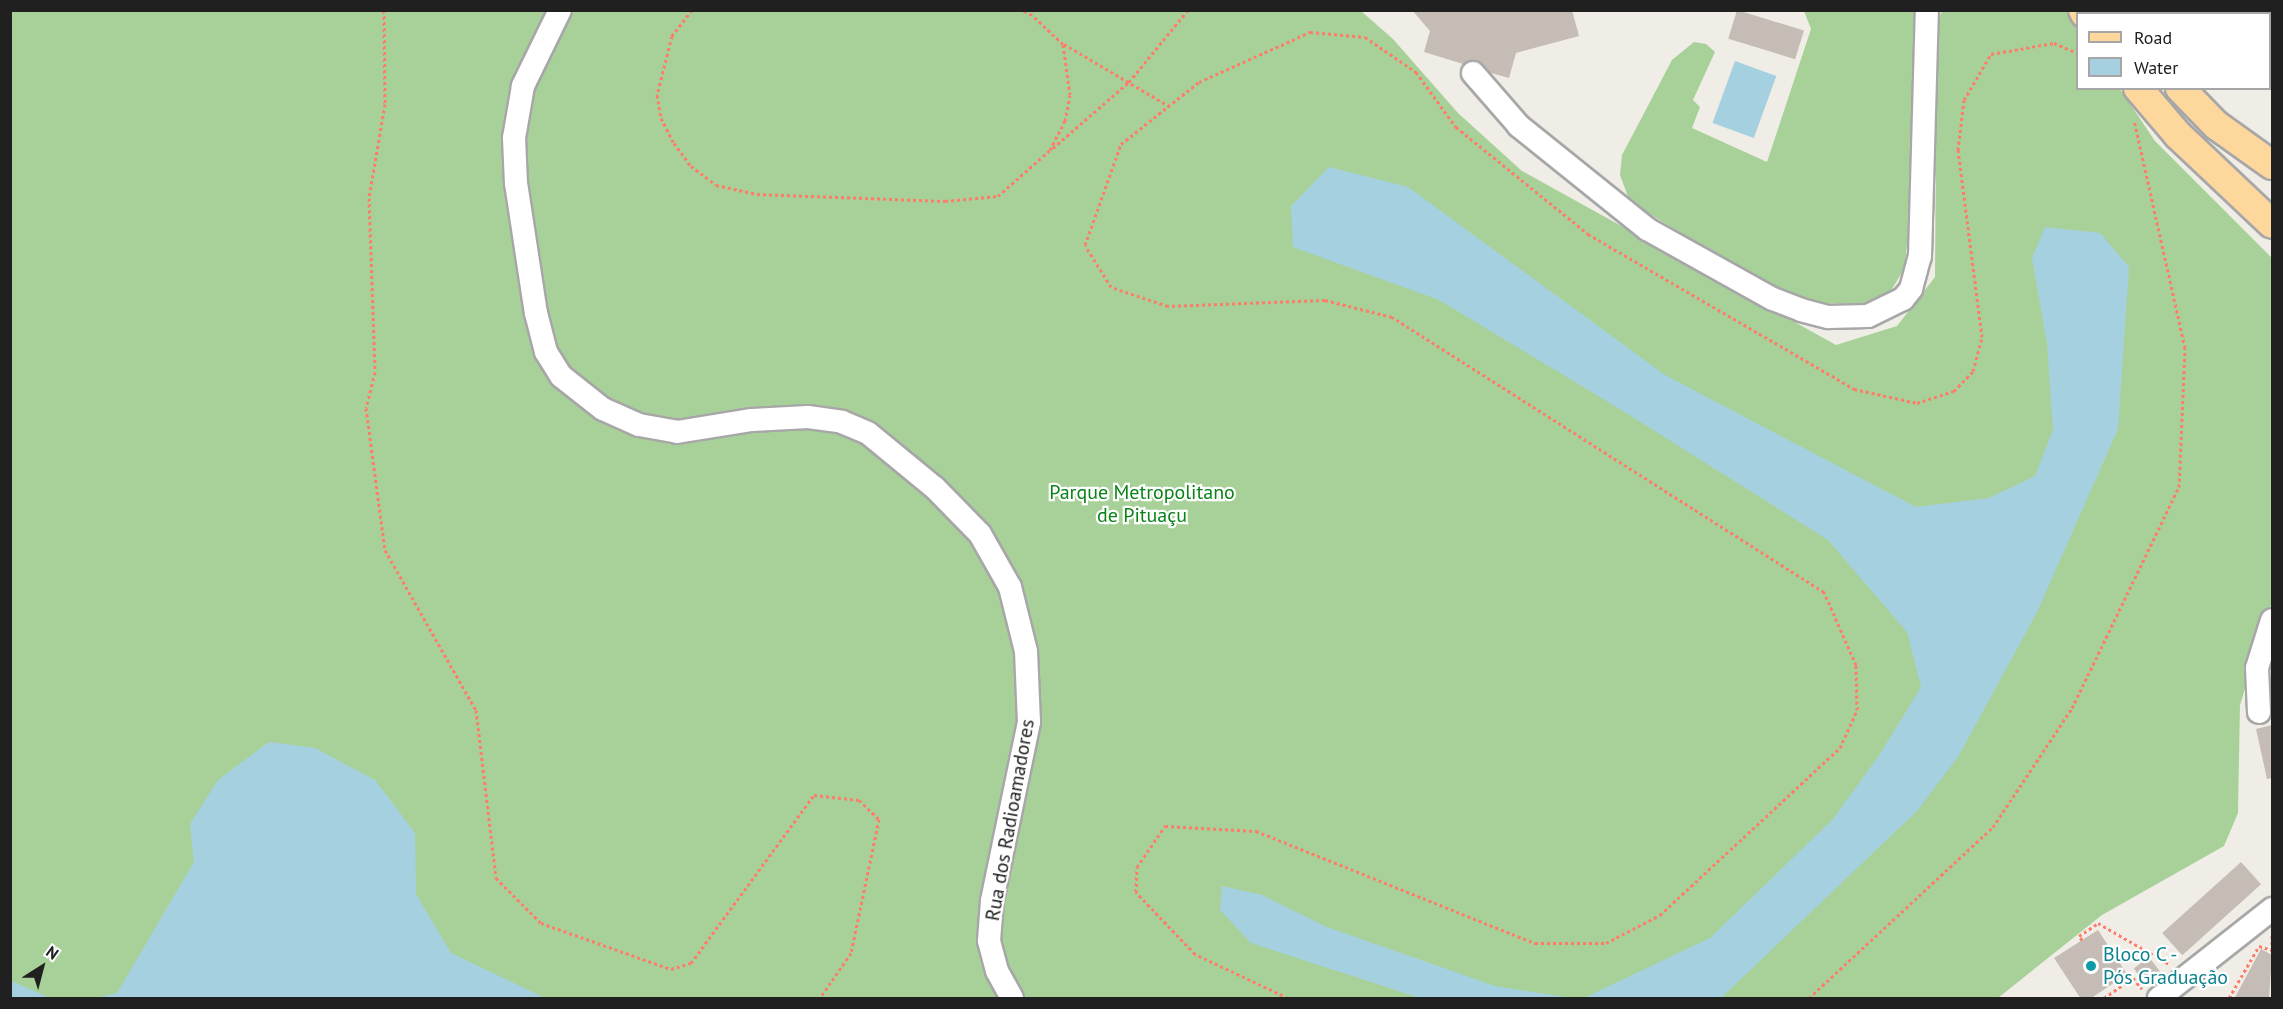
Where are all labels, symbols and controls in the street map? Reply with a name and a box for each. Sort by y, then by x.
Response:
legend [2076,12,2271,90]
text: Road [2134,26,2172,49]
text: Water [2134,56,2178,79]
park label: Parque Metropolitano de Pituaçu [1049,481,1235,528]
street label: Rua dos Radioamadores [980,717,1040,923]
north arrow [12,937,72,997]
text: N [42,941,63,964]
place label: Bloco C - Pós Graduação [2103,942,2228,989]
marker: Bloco C - Pós Graduação [2084,959,2098,973]

